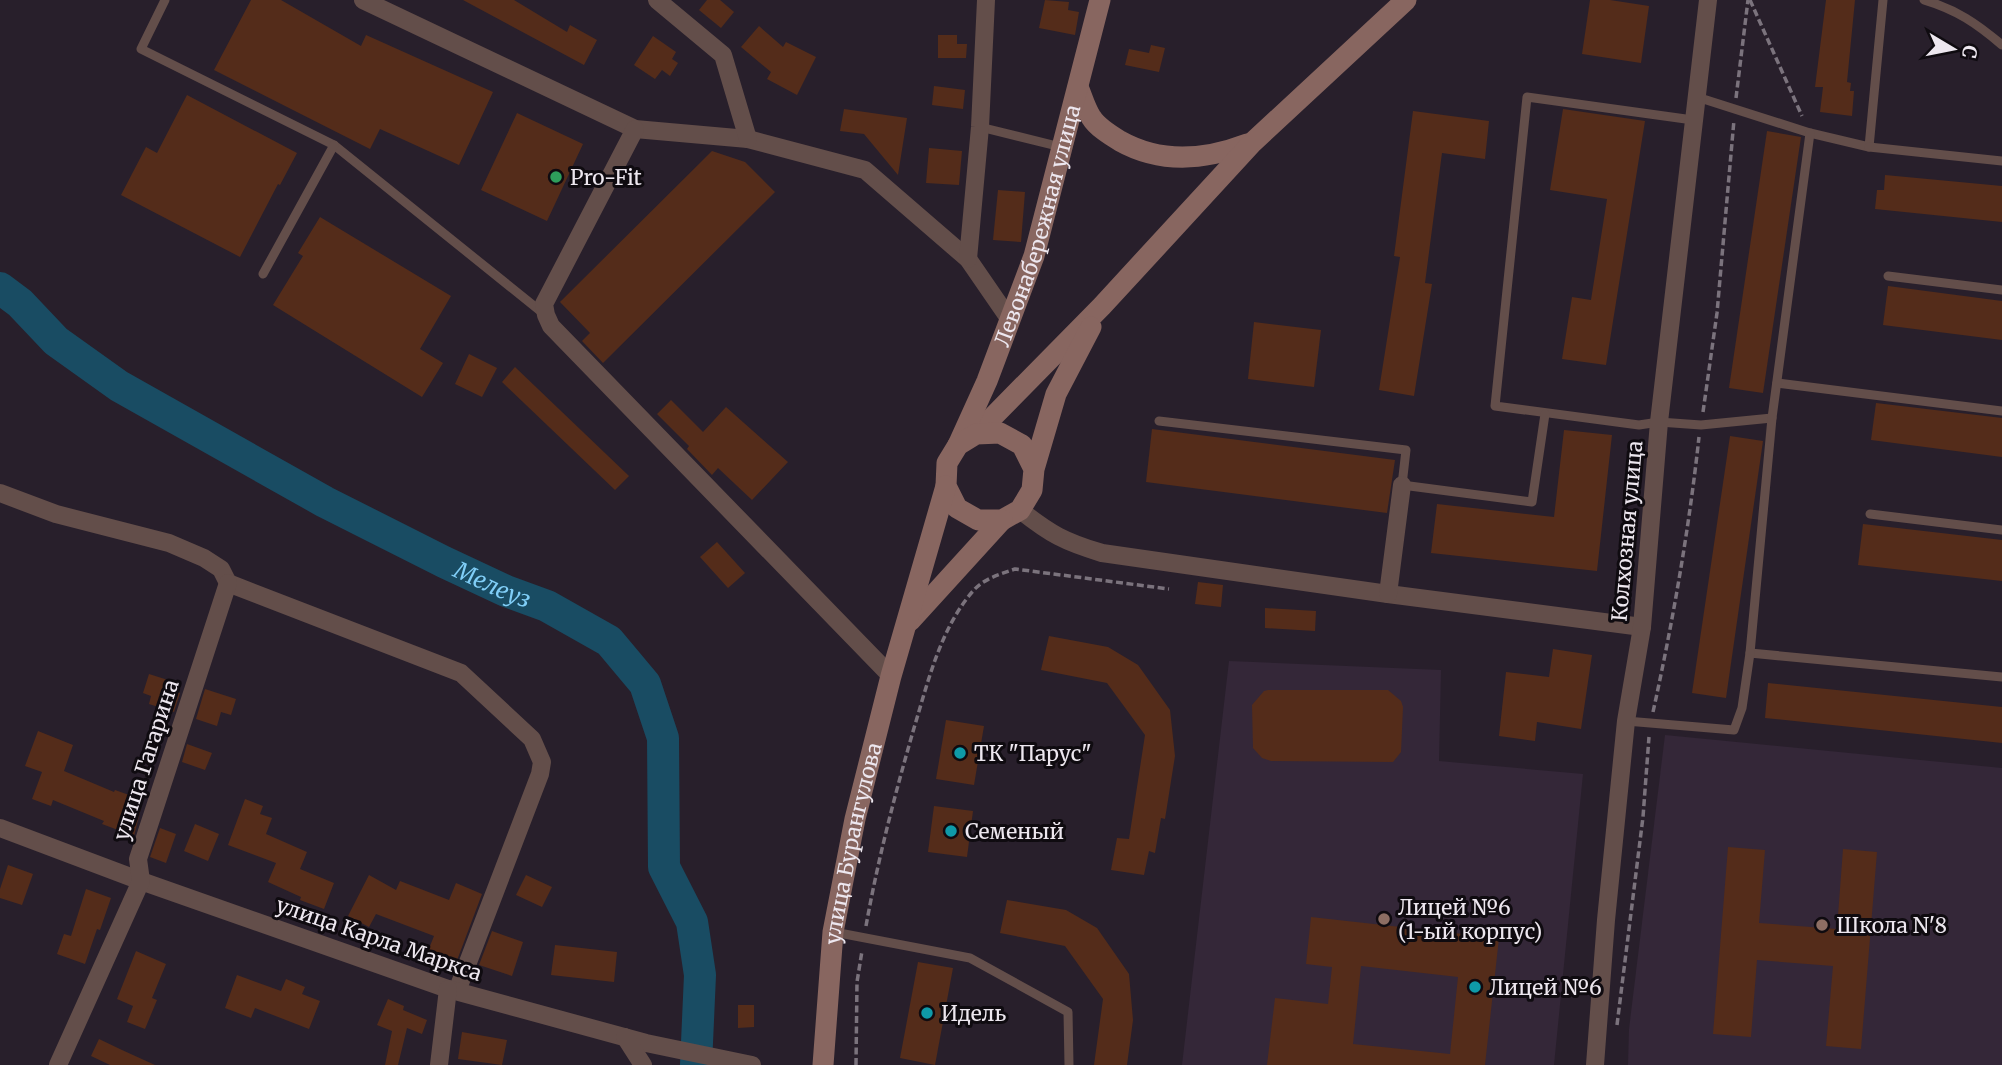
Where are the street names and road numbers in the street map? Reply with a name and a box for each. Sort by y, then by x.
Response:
street label: Левонабережная улица [988,102,1086,350]
street label: Колхозная улица [1606,439,1648,623]
street label: улица Гагарина [107,676,185,844]
street label: улица Бурангулова [819,739,887,945]
street label: улица Карла Маркса [273,891,485,987]

